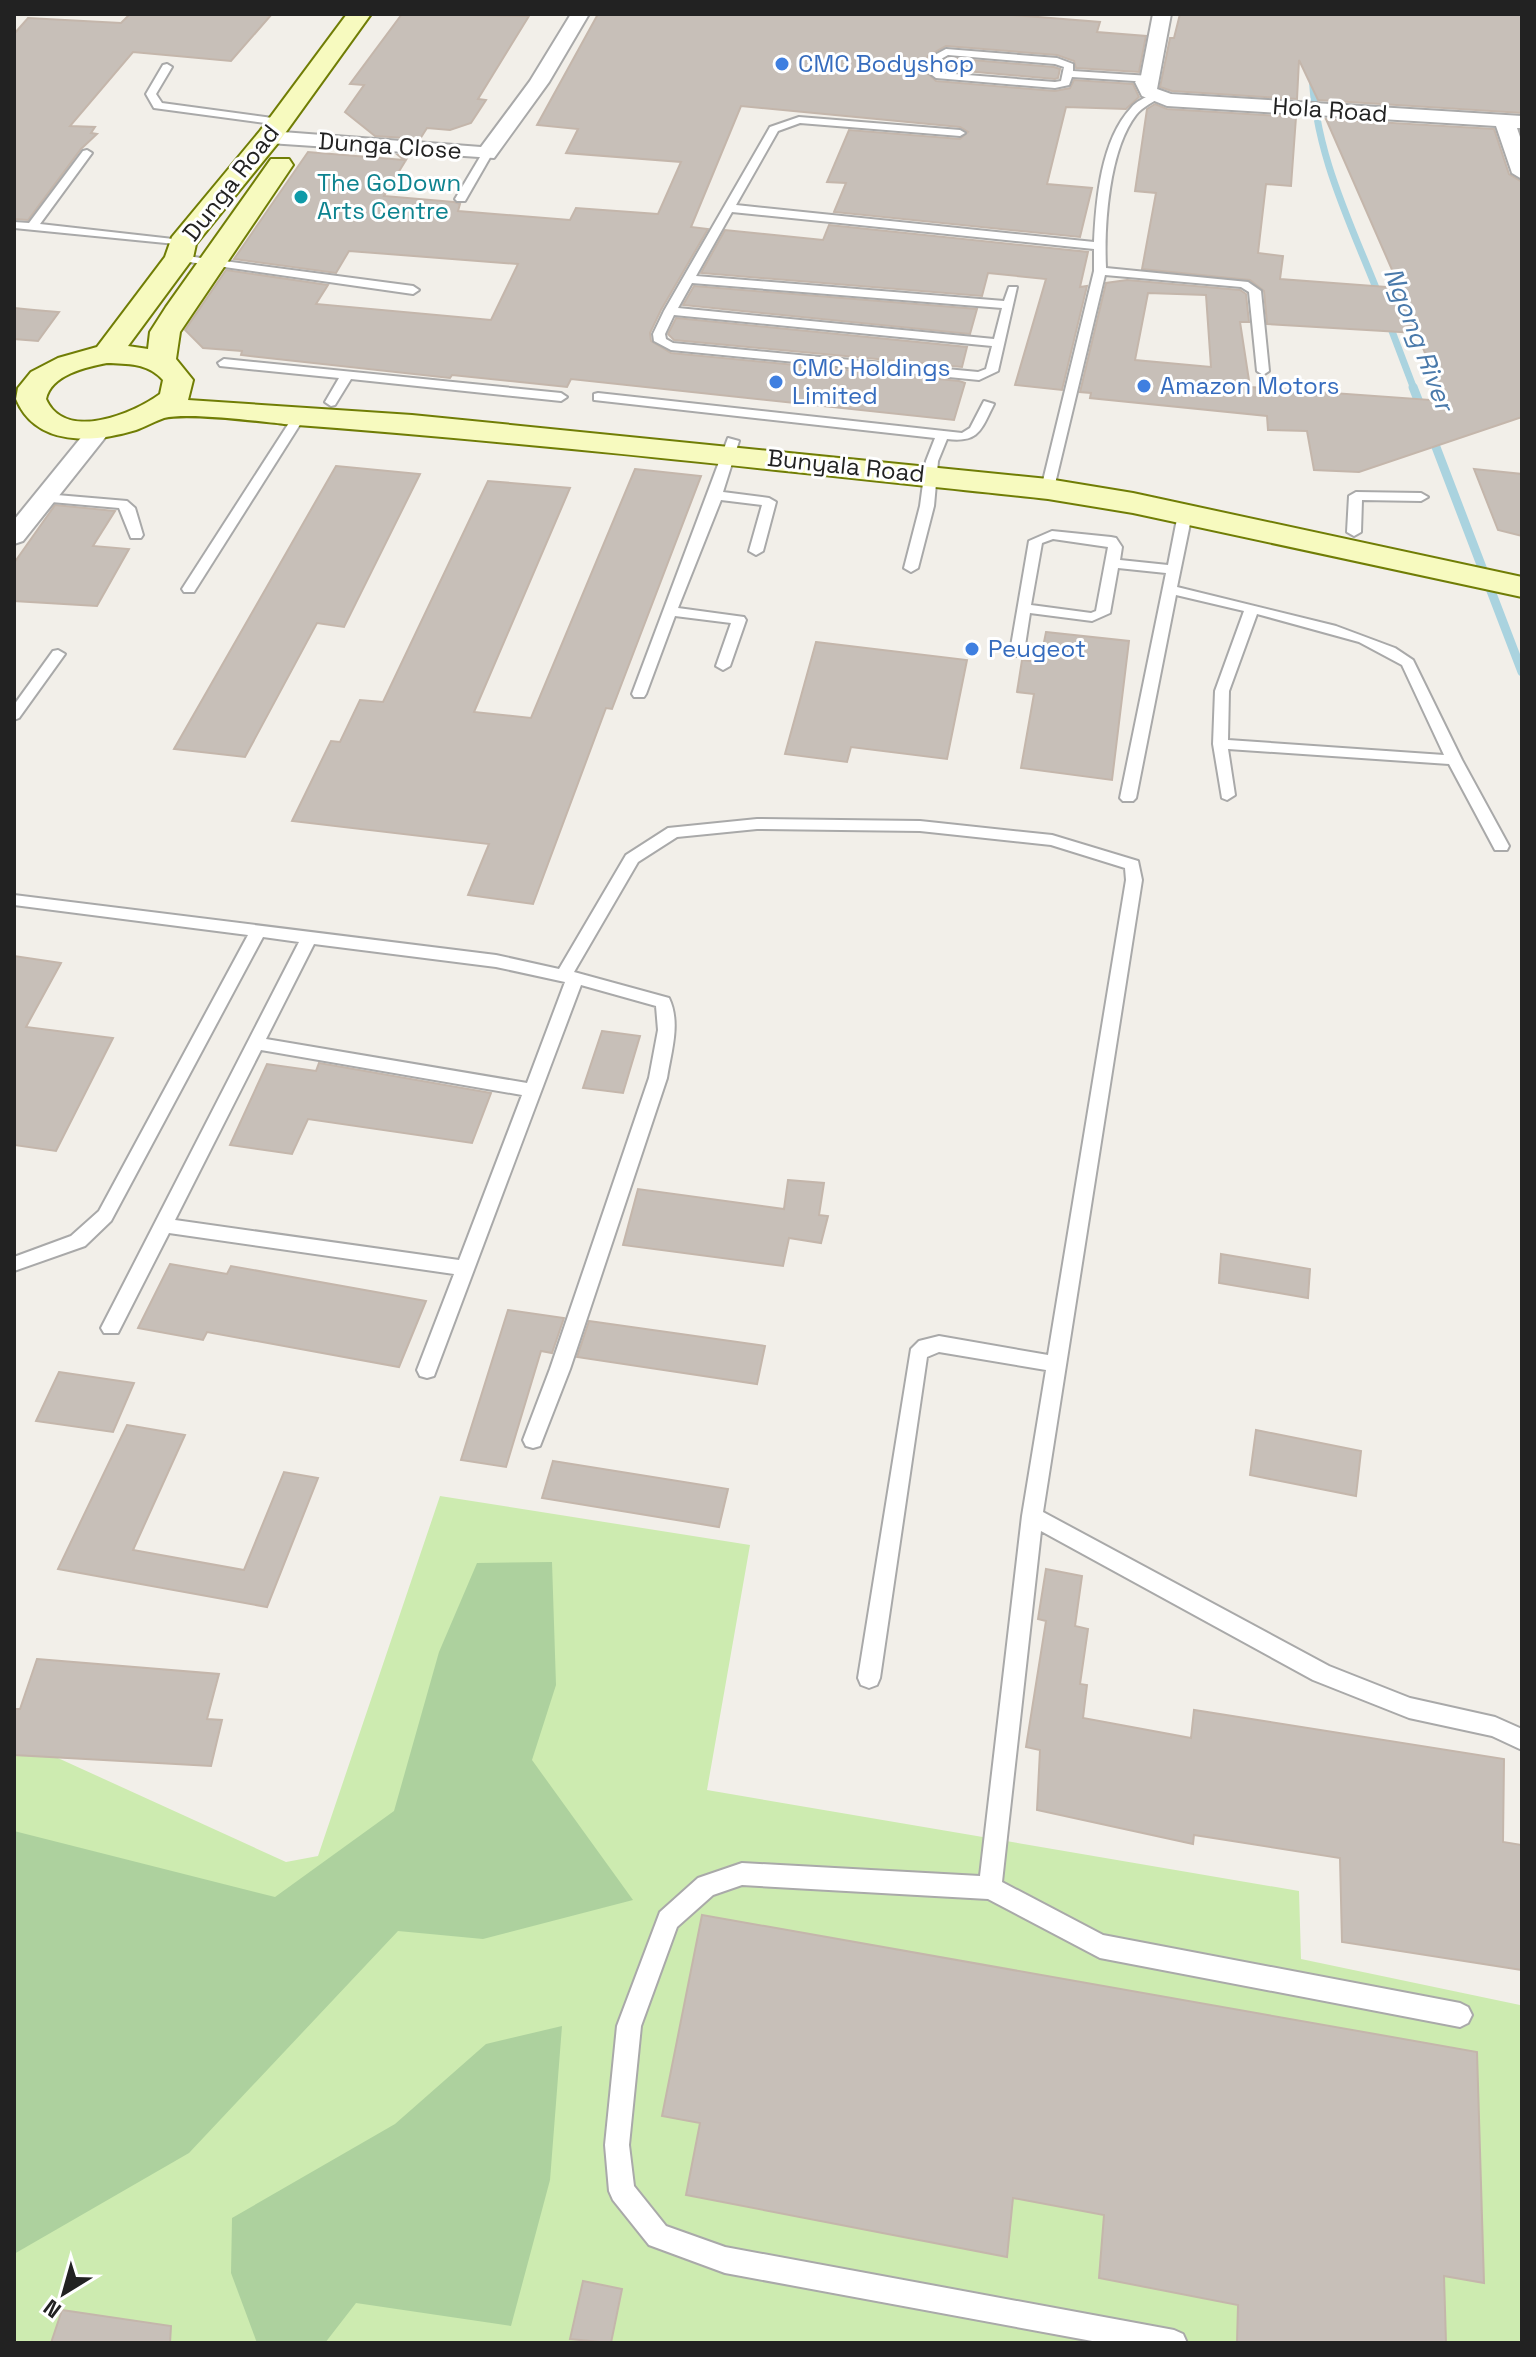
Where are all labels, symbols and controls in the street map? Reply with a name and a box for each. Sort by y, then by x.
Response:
place label: CMC Bodyshop [798,48,974,79]
marker: CMC Bodyshop [773,55,791,73]
street label: Hola Road [1271,90,1389,129]
street label: Dunga Road [175,118,286,247]
street label: Dunga Close [317,125,463,166]
place label: The GoDown Arts Centre [317,167,461,226]
marker: The GoDown Arts Centre [292,188,310,206]
water label: Ngong River [1376,263,1463,418]
place label: CMC Holdings Limited [792,352,950,411]
place label: Amazon Motors [1160,370,1339,401]
marker: CMC Holdings Limited [767,373,785,391]
marker: Amazon Motors [1135,377,1153,395]
street label: Bunyala Road [766,442,926,489]
place label: Peugeot [988,633,1086,664]
marker: Peugeot [963,640,981,658]
north arrow [24,2253,104,2333]
text: N [38,2293,66,2325]

